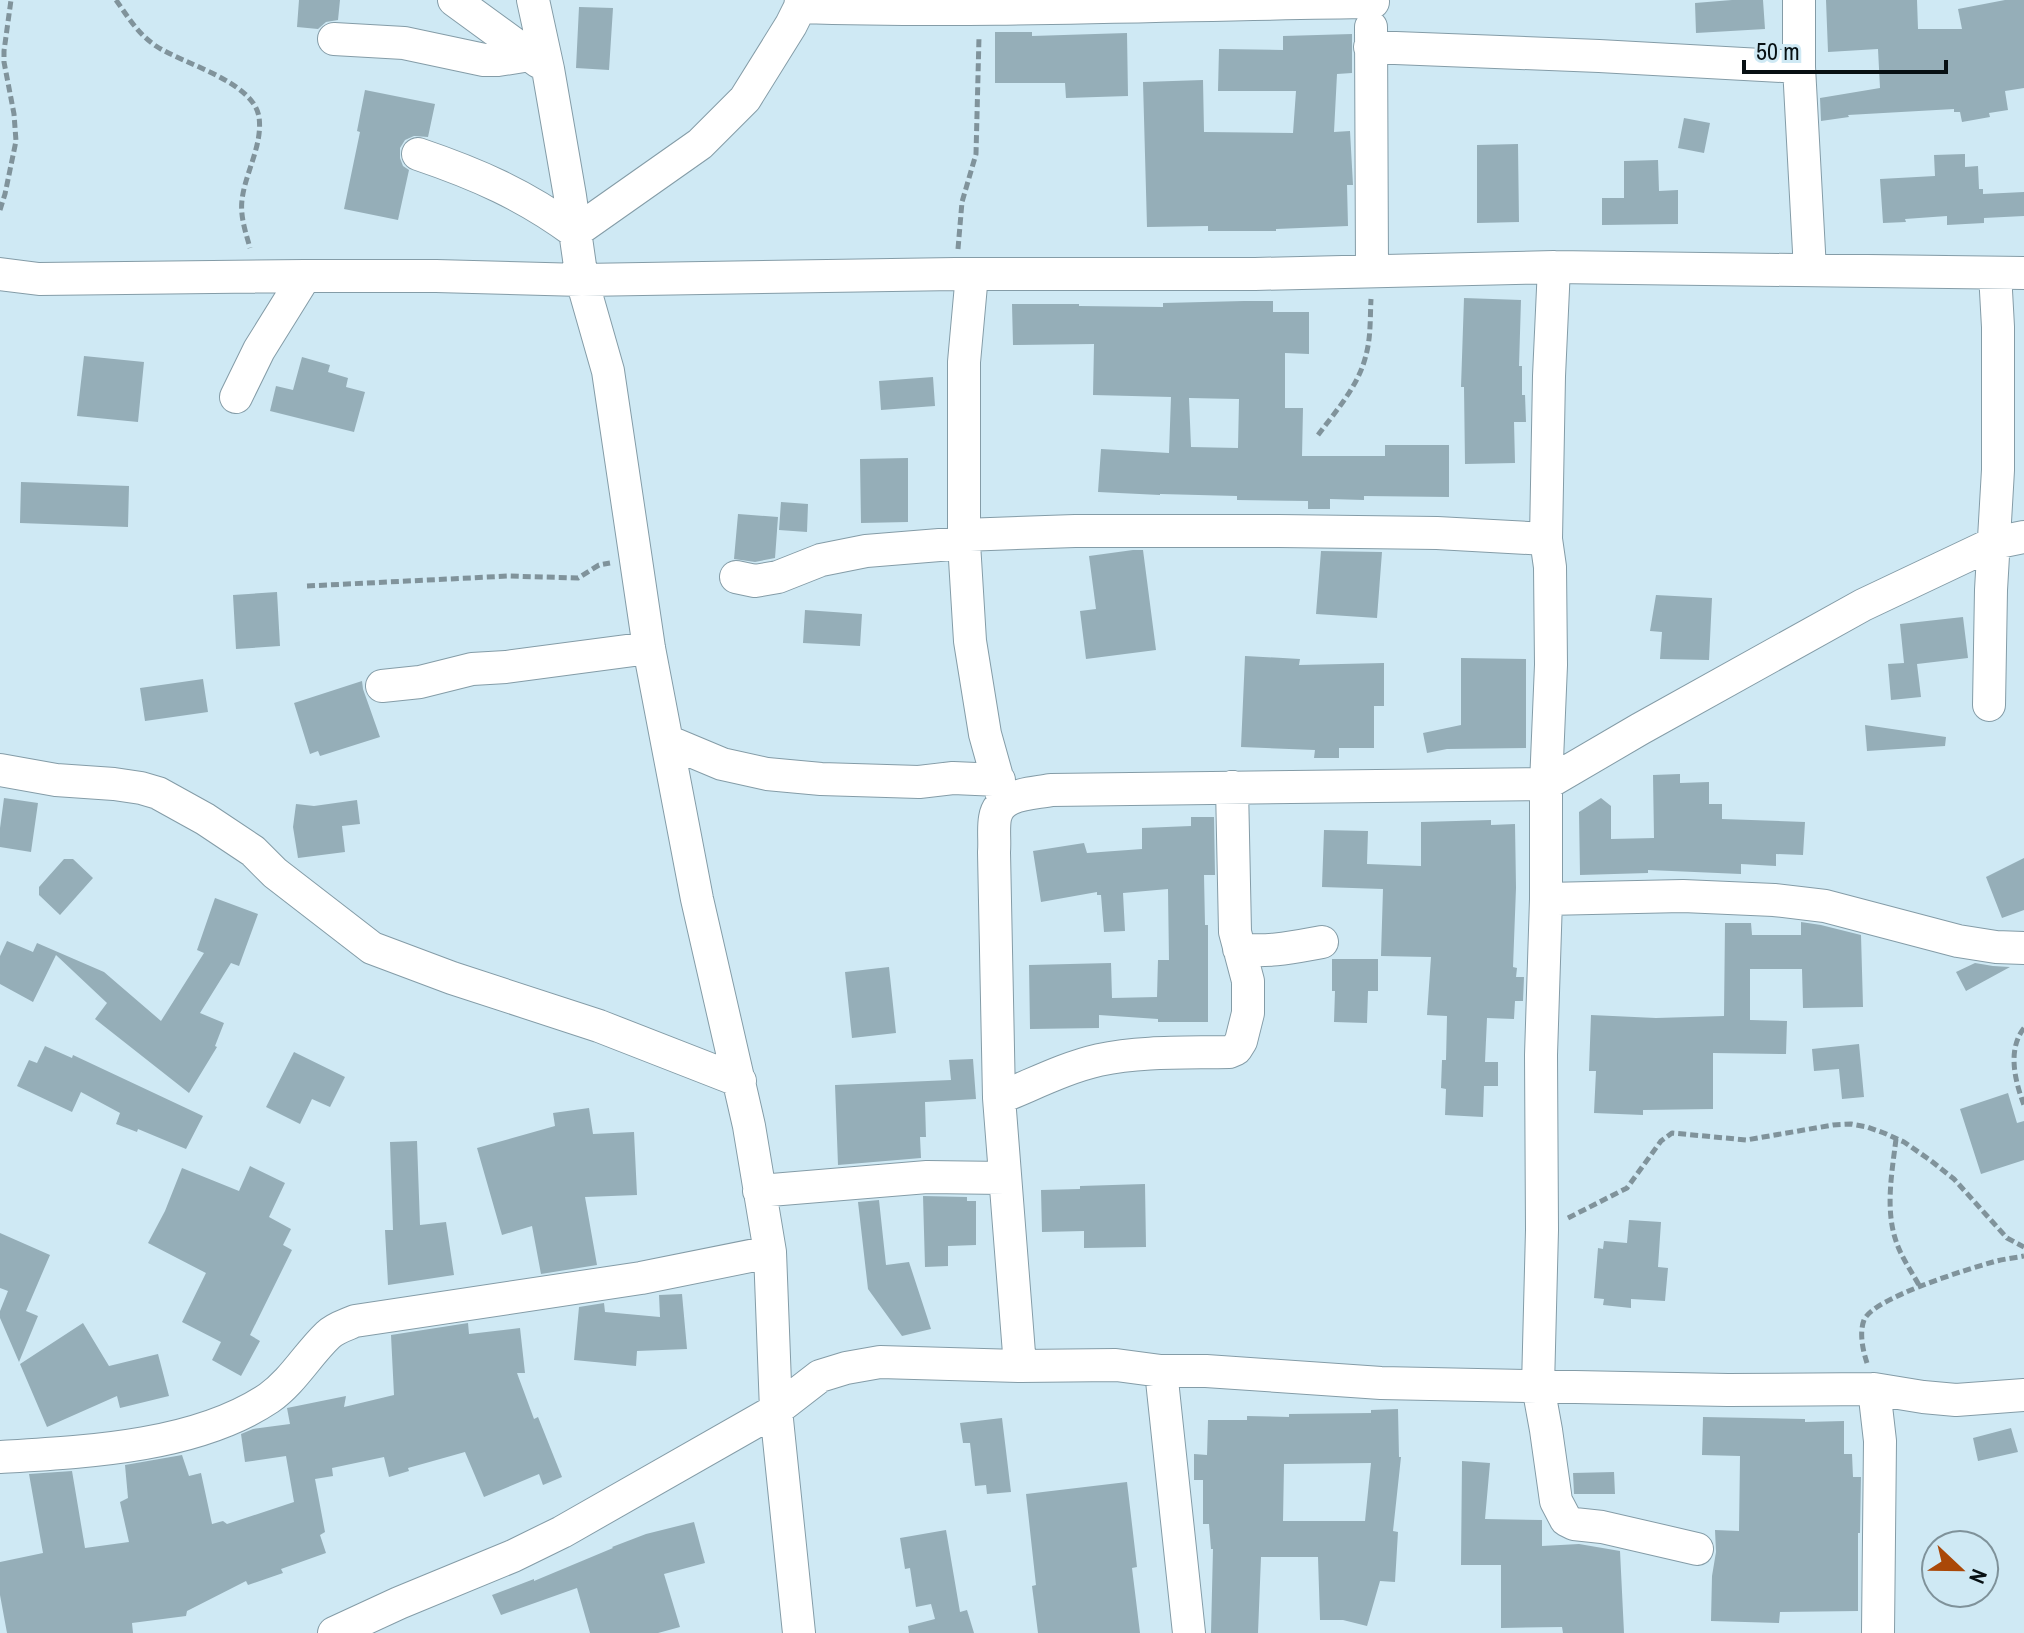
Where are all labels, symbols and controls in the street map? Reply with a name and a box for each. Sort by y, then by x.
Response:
scale bar [1744,24,1946,74]
text: 50 m [1756,35,1800,67]
north arrow [1920,1529,2000,1609]
text: N [1962,1565,1995,1588]

